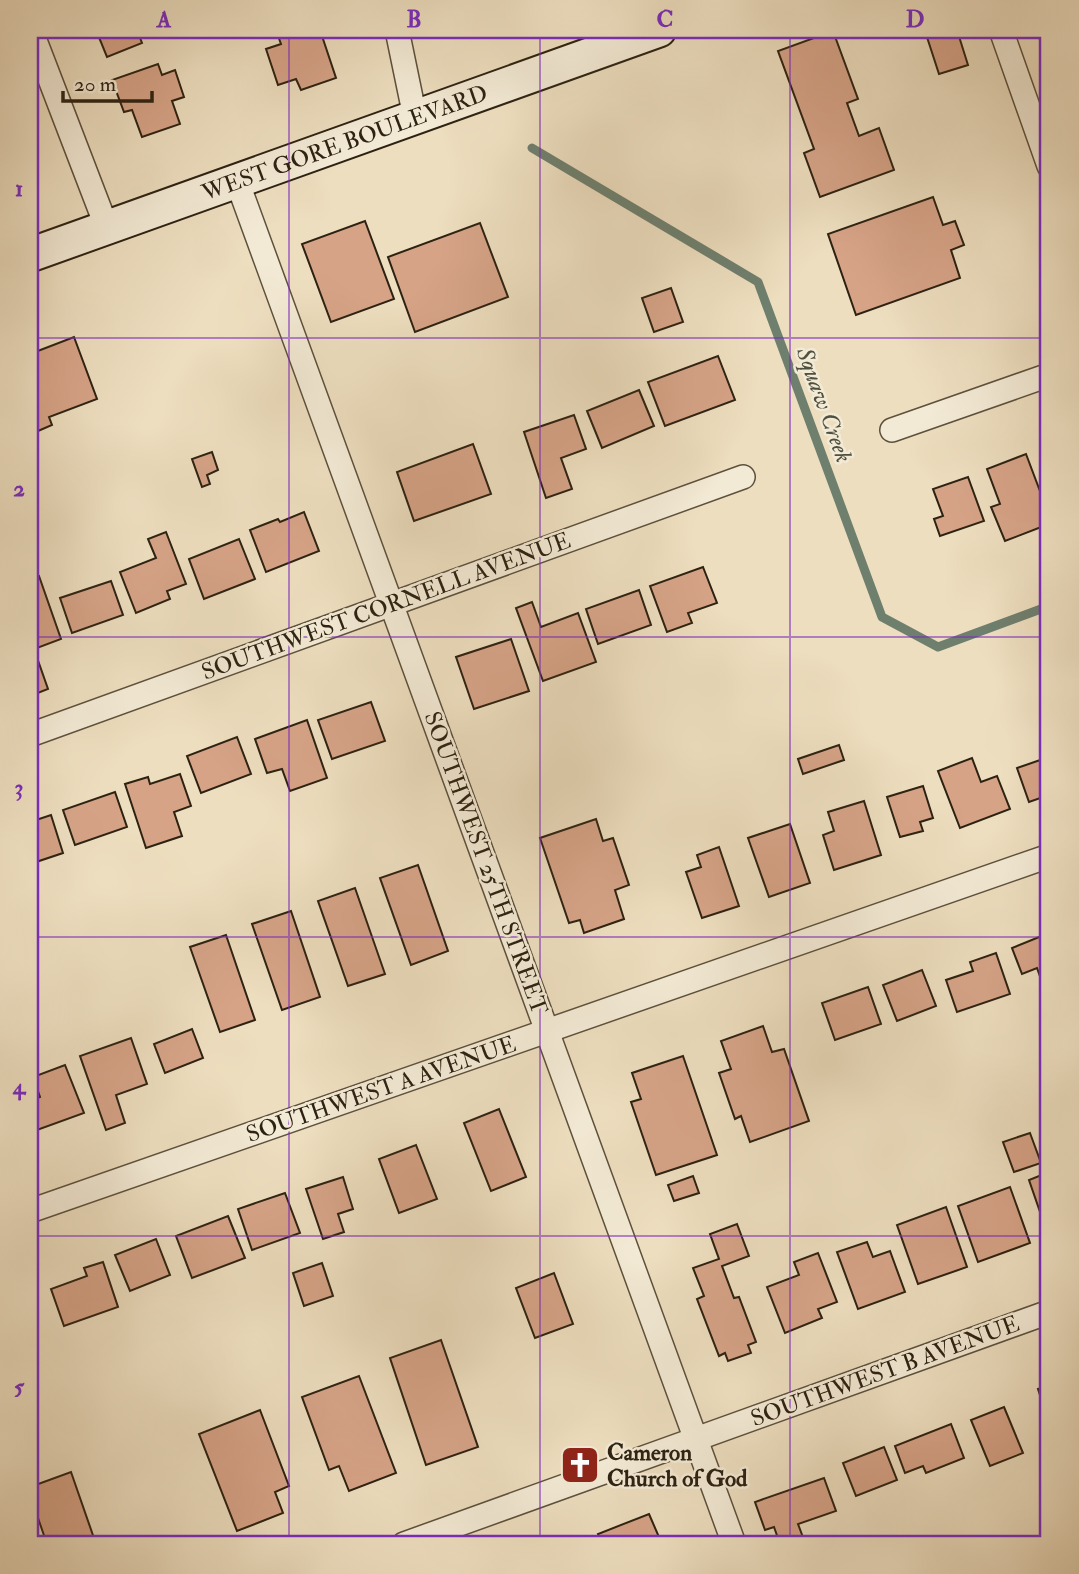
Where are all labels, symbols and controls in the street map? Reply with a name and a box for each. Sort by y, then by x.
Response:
text: A [156,5,172,34]
text: B [406,5,422,34]
text: C [657,5,673,34]
text: D [906,5,924,34]
scale bar [63,60,152,104]
text: 20 m [74,71,116,98]
street label: WEST GORE BOULEVARD [197,78,491,207]
text: 1 [15,174,23,203]
water label: Squaw Creek [788,342,859,467]
text: 2 [13,474,25,503]
street label: SOUTHWEST CORNELL AVENUE [197,526,575,686]
street label: SOUTHWEST 25TH STREET [418,708,554,1018]
text: 3 [15,773,23,802]
street label: SOUTHWEST A AVENUE [242,1029,520,1149]
text: 4 [12,1072,27,1101]
street label: SOUTHWEST B AVENUE [747,1309,1023,1433]
text: 5 [14,1372,25,1401]
place label: Cameron Church of God [607,1438,748,1493]
church icon: Cameron Church of God [559,1444,601,1486]

